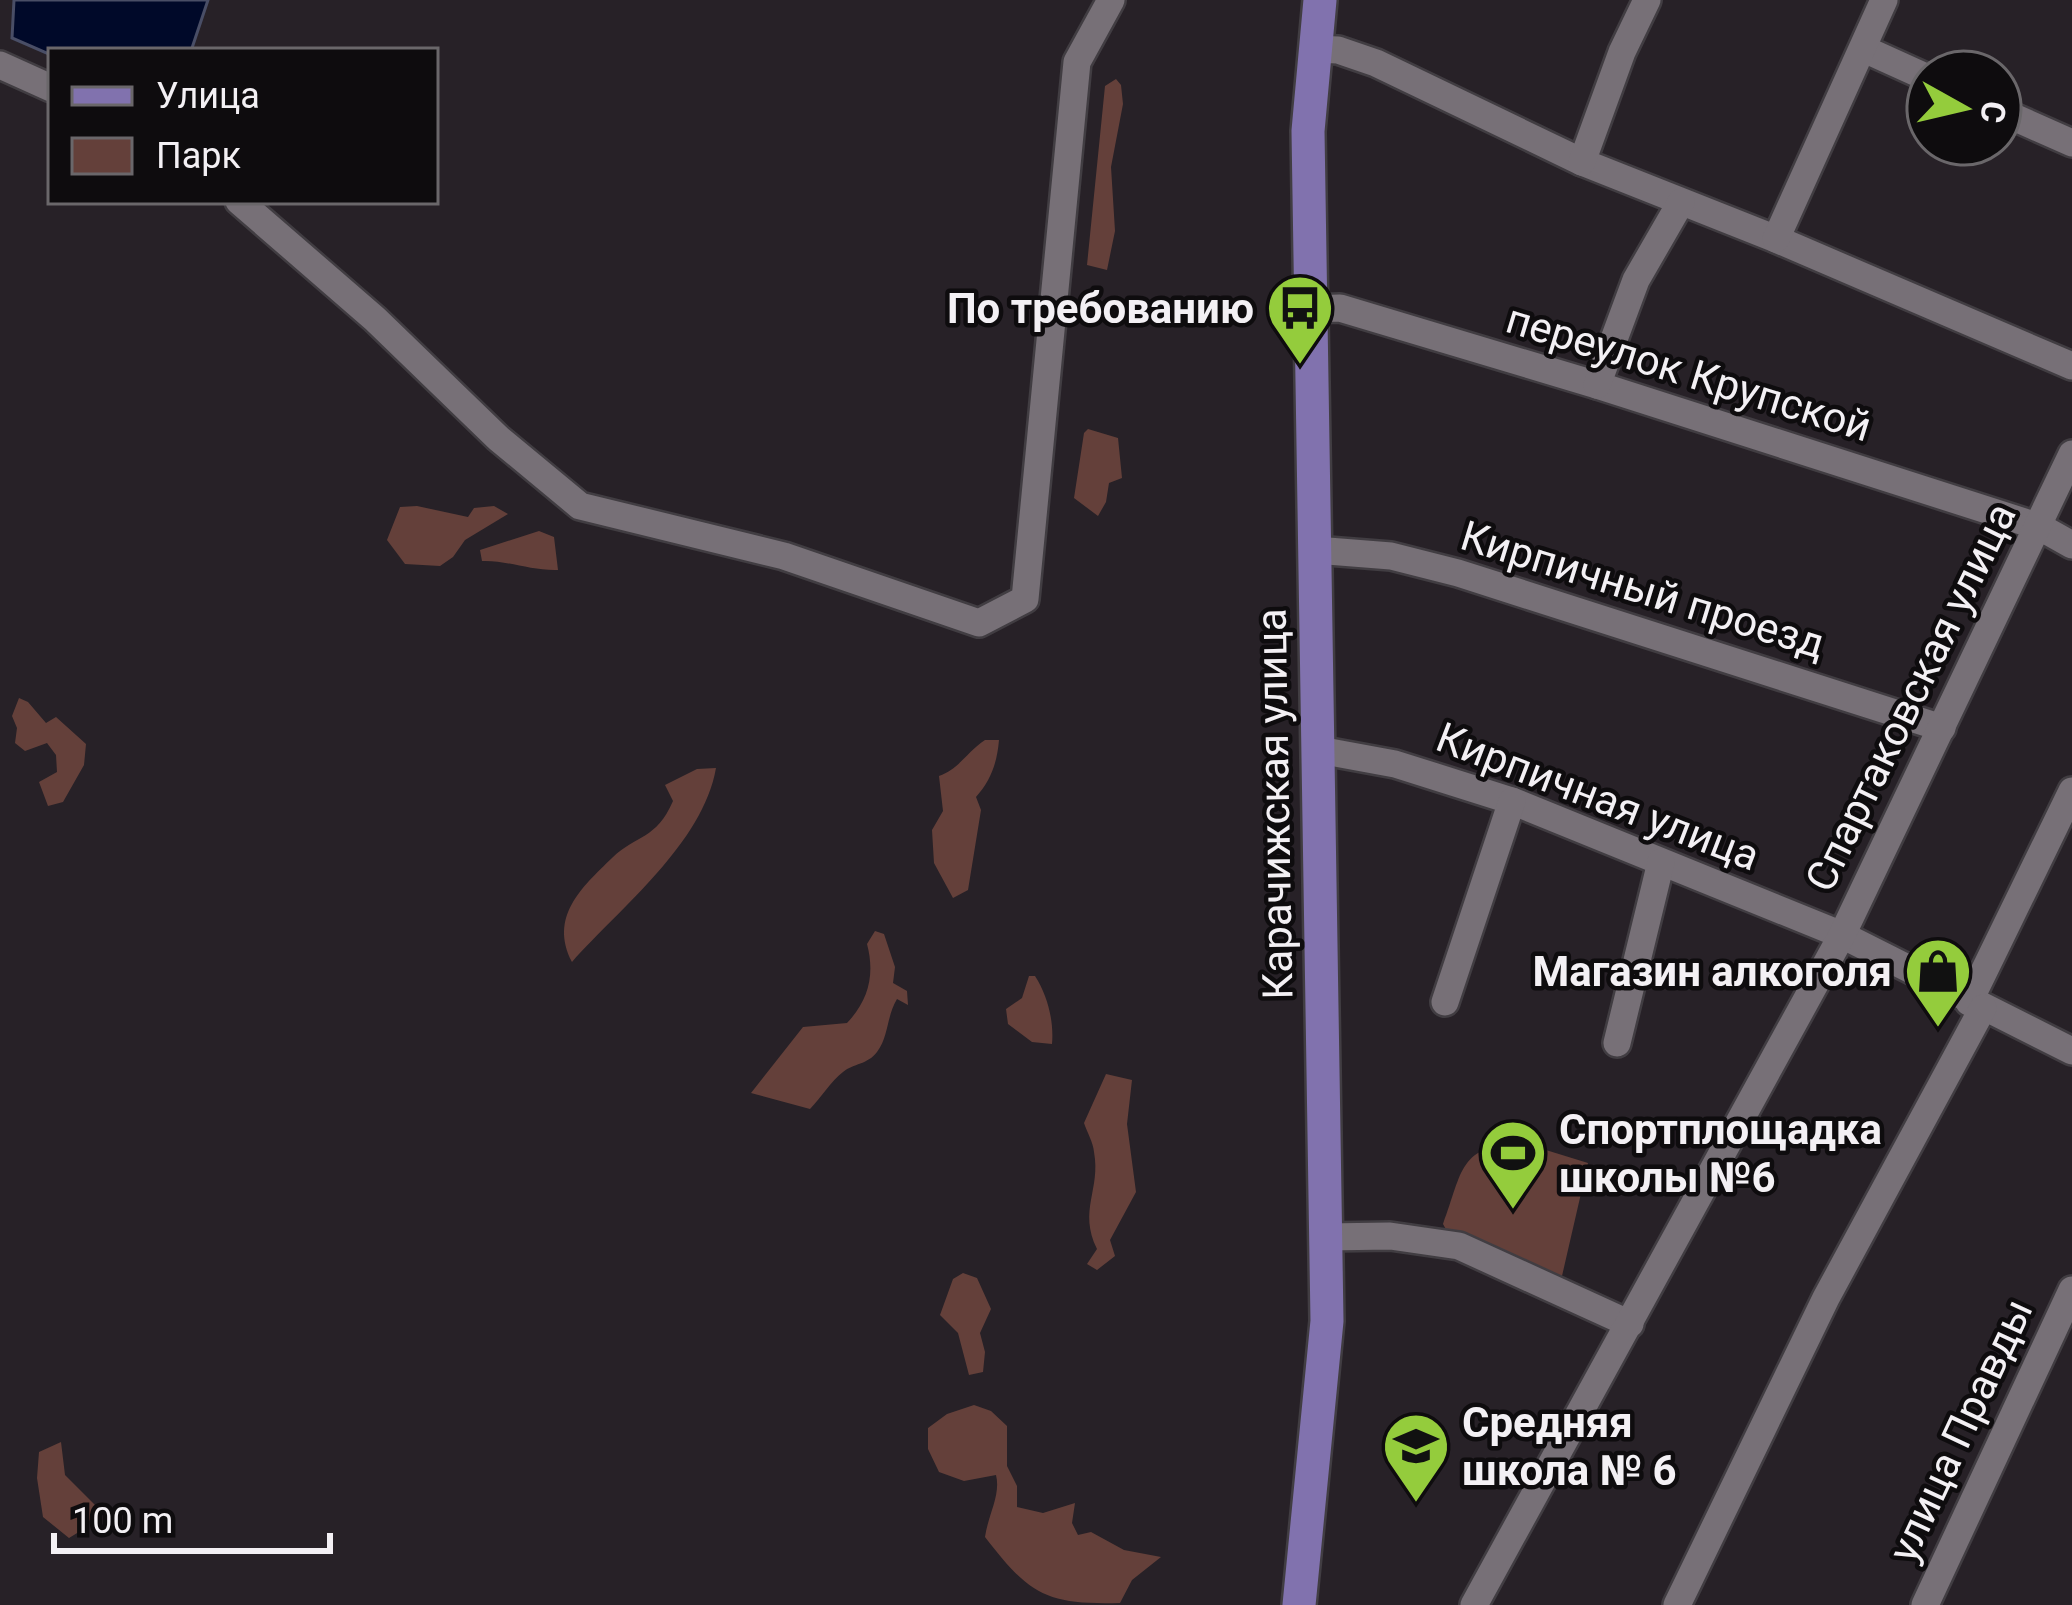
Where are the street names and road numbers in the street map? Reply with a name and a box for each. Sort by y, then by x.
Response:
street label: переулок Крупской [1501,294,1877,451]
street label: Спартаковская улица [1795,495,2026,899]
street label: Кирпичный проезд [1455,511,1831,668]
street label: Карачижская улица [1247,608,1302,1000]
street label: Кирпичная улица [1430,712,1766,881]
street label: улица Правды [1878,1291,2043,1569]

